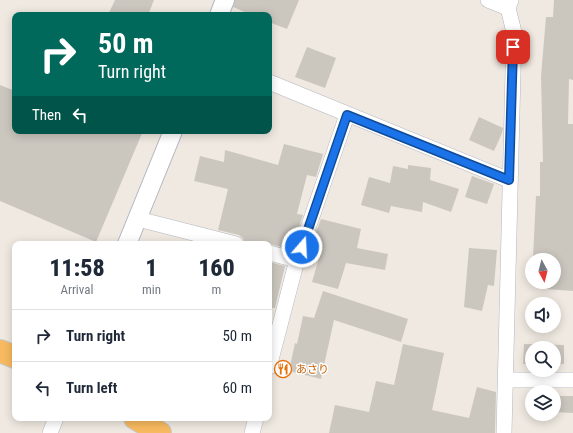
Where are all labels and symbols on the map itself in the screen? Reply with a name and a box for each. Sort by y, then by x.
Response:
pin [496,30,530,64]
position arrow [281,226,323,268]
north arrow [525,253,561,289]
restaurant icon: あさり [273,359,293,379]
place label: あさり [296,363,329,376]

